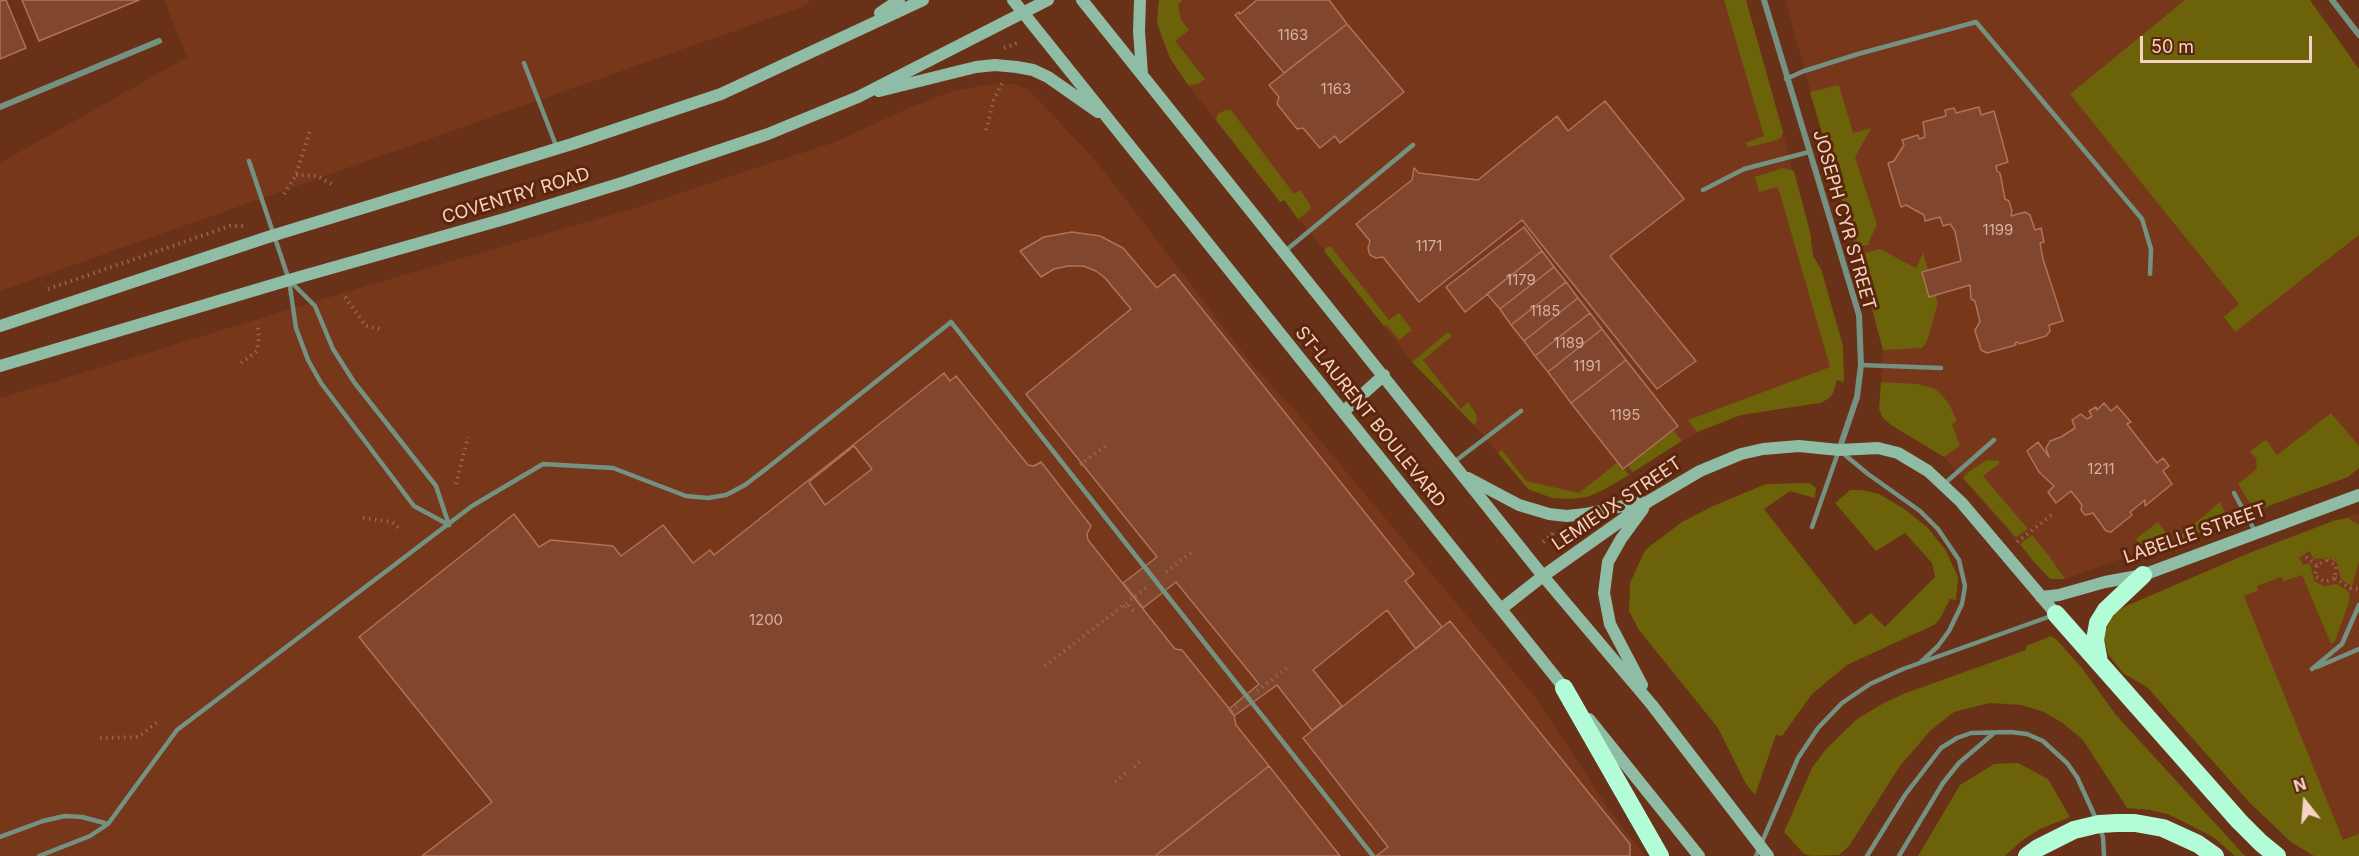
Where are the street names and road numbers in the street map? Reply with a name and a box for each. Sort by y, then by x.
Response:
street label: JOSEPH CYR STREET [1808,127,1880,313]
street label: COVENTRY ROAD [440,163,592,229]
street label: ST-LAURENT BOULEVARD [1290,322,1450,512]
street label: LEMIEUX STREET [1548,453,1686,555]
street label: LABELLE STREET [2121,499,2269,569]

